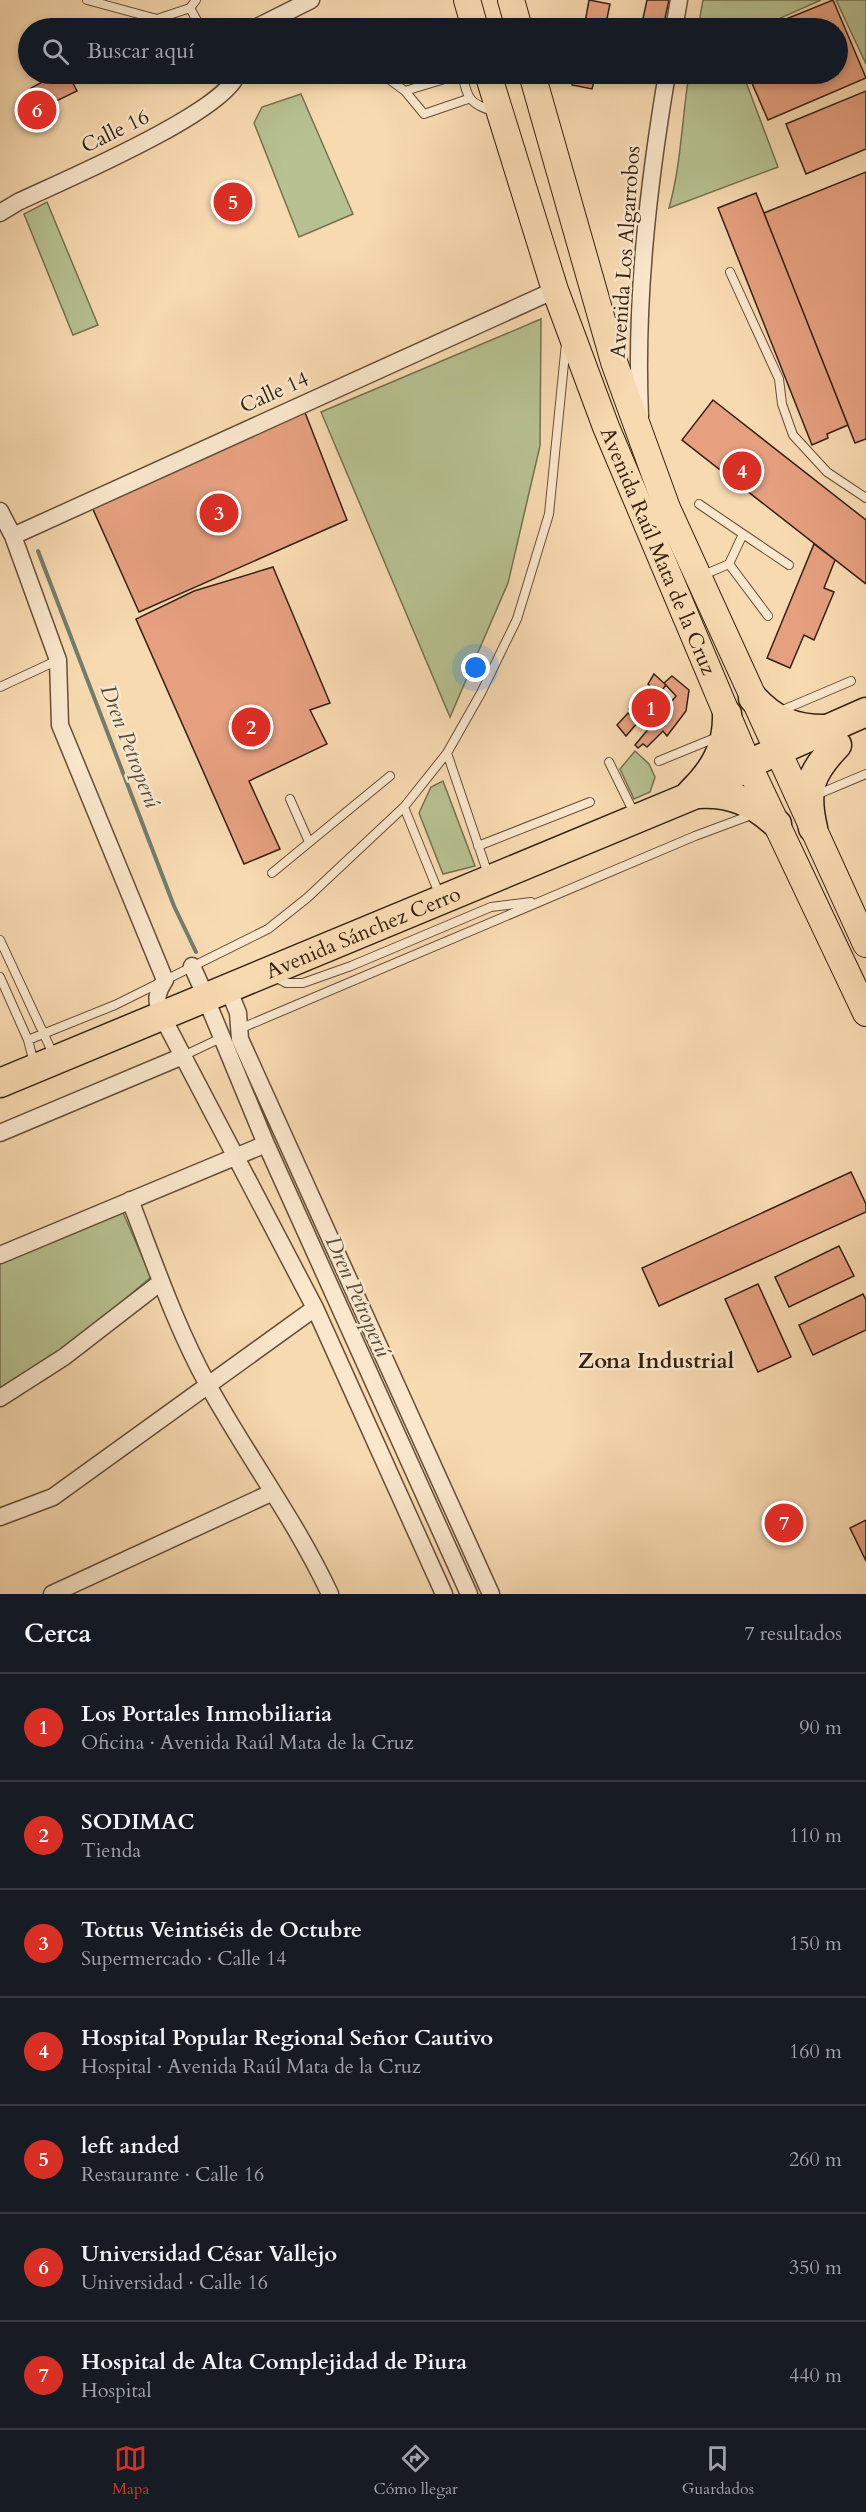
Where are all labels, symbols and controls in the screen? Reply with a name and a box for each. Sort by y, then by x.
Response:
search box [18,18,848,84]
icon: search [39,35,72,68]
text: Buscar aquí [87,36,194,66]
pin: 6 [18,88,57,132]
street label: Calle 16 [76,103,154,160]
street label: Avenida Los Algarrobos [604,145,647,359]
pin: 5 [214,180,252,224]
street label: Calle 14 [235,364,313,420]
street label: Avenida Raúl Mata de la Cruz [593,423,723,680]
pin: 4 [722,448,762,494]
pin: 3 [200,490,238,536]
your location [461,653,490,682]
water label: Dren Petroperú [93,680,167,812]
pin: 1 [632,686,670,730]
pin: 2 [232,704,270,750]
street label: Avenida Sánchez Cerro [261,879,465,986]
water label: Dren Petroperú [318,1231,398,1362]
district label: Zona Industrial [578,1346,735,1376]
pin: 7 [764,1500,804,1546]
text: Cerca [24,1616,91,1651]
text: 7 resultados [744,1620,842,1647]
text: Los Portales Inmobiliaria [81,1699,332,1729]
text: 1 [38,1714,49,1741]
text: 90 m [799,1714,842,1741]
text: Oficina · Avenida Raúl Mata de la Cruz [81,1729,414,1756]
text: SODIMAC [81,1807,195,1837]
text: 2 [38,1822,49,1849]
text: 110 m [789,1822,842,1849]
text: Tienda [81,1837,141,1864]
text: Tottus Veintiséis de Octubre [81,1915,362,1945]
text: 3 [38,1930,49,1957]
text: 150 m [789,1930,842,1957]
text: Supermercado · Calle 14 [81,1945,286,1972]
text: Hospital Popular Regional Señor Cautivo [81,2023,493,2053]
text: 4 [38,2038,49,2065]
text: 160 m [789,2038,842,2065]
text: Hospital · Avenida Raúl Mata de la Cruz [81,2053,421,2080]
text: left anded [81,2131,180,2161]
text: 5 [38,2146,49,2173]
text: 260 m [789,2146,842,2173]
text: Restaurante · Calle 16 [81,2161,264,2188]
text: Universidad César Vallejo [81,2239,337,2269]
text: 6 [38,2254,49,2281]
text: 350 m [789,2254,842,2281]
text: Universidad · Calle 16 [81,2269,268,2296]
text: Hospital de Alta Complejidad de Piura [81,2347,467,2377]
text: 7 [38,2362,49,2389]
text: 440 m [789,2362,842,2389]
text: Hospital [81,2377,152,2404]
tab: Mapa [112,2442,149,2500]
tab: Cómo llegar [373,2442,458,2500]
tab: Guardados [682,2442,754,2500]

